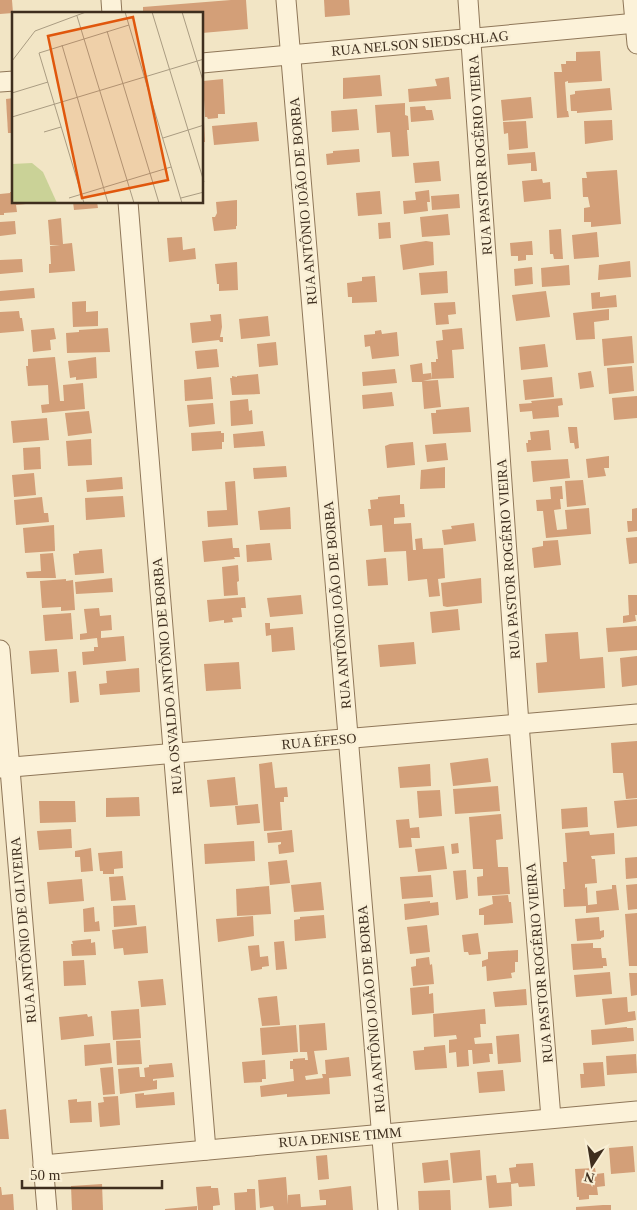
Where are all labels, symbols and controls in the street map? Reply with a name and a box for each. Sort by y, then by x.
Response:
inset map [12,12,204,204]
street label: RUA NELSON SIEDSCHLAG [331,28,509,59]
street label: RUA PASTOR ROGÉRIO VIEIRA [465,53,495,256]
street label: RUA ANTÔNIO JOÃO DE BORBA [286,96,320,306]
street label: RUA PASTOR ROGÉRIO VIEIRA [493,457,523,660]
street label: RUA ANTÔNIO JOÃO DE BORBA [320,500,354,710]
street label: RUA OSVALDO ANTÔNIO DE BORBA [149,556,185,795]
street label: RUA ÉFESO [281,730,357,752]
street label: RUA ANTÔNIO DE OLIVEIRA [7,835,39,1024]
street label: RUA PASTOR ROGÉRIO VIEIRA [522,861,556,1064]
street label: RUA ANTÔNIO JOÃO DE BORBA [354,904,388,1114]
street label: RUA DENISE TIMM [278,1125,403,1150]
north arrow [567,1140,617,1190]
scale bar [22,1158,162,1190]
text: 50 m [30,1167,61,1183]
text: N [583,1169,596,1186]

